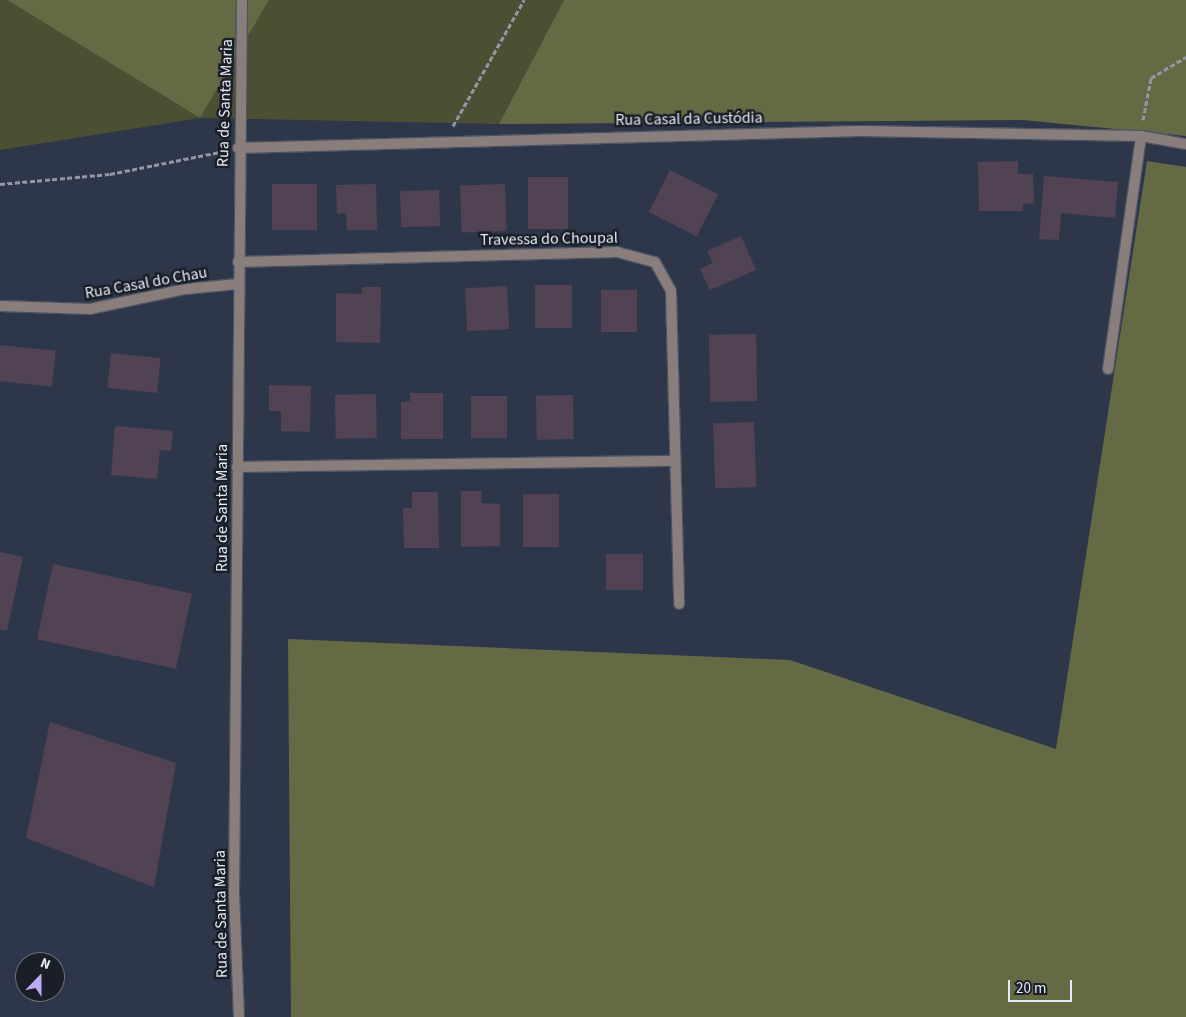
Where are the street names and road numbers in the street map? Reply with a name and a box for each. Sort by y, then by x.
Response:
street label: Rua de Santa Maria [213,39,237,167]
street label: Rua Casal da Custódia [615,108,763,130]
street label: Travessa do Choupal [480,228,618,250]
street label: Rua Casal do Chau [83,263,209,303]
street label: Rua de Santa Maria [212,444,232,572]
street label: Rua de Santa Maria [210,850,232,978]

